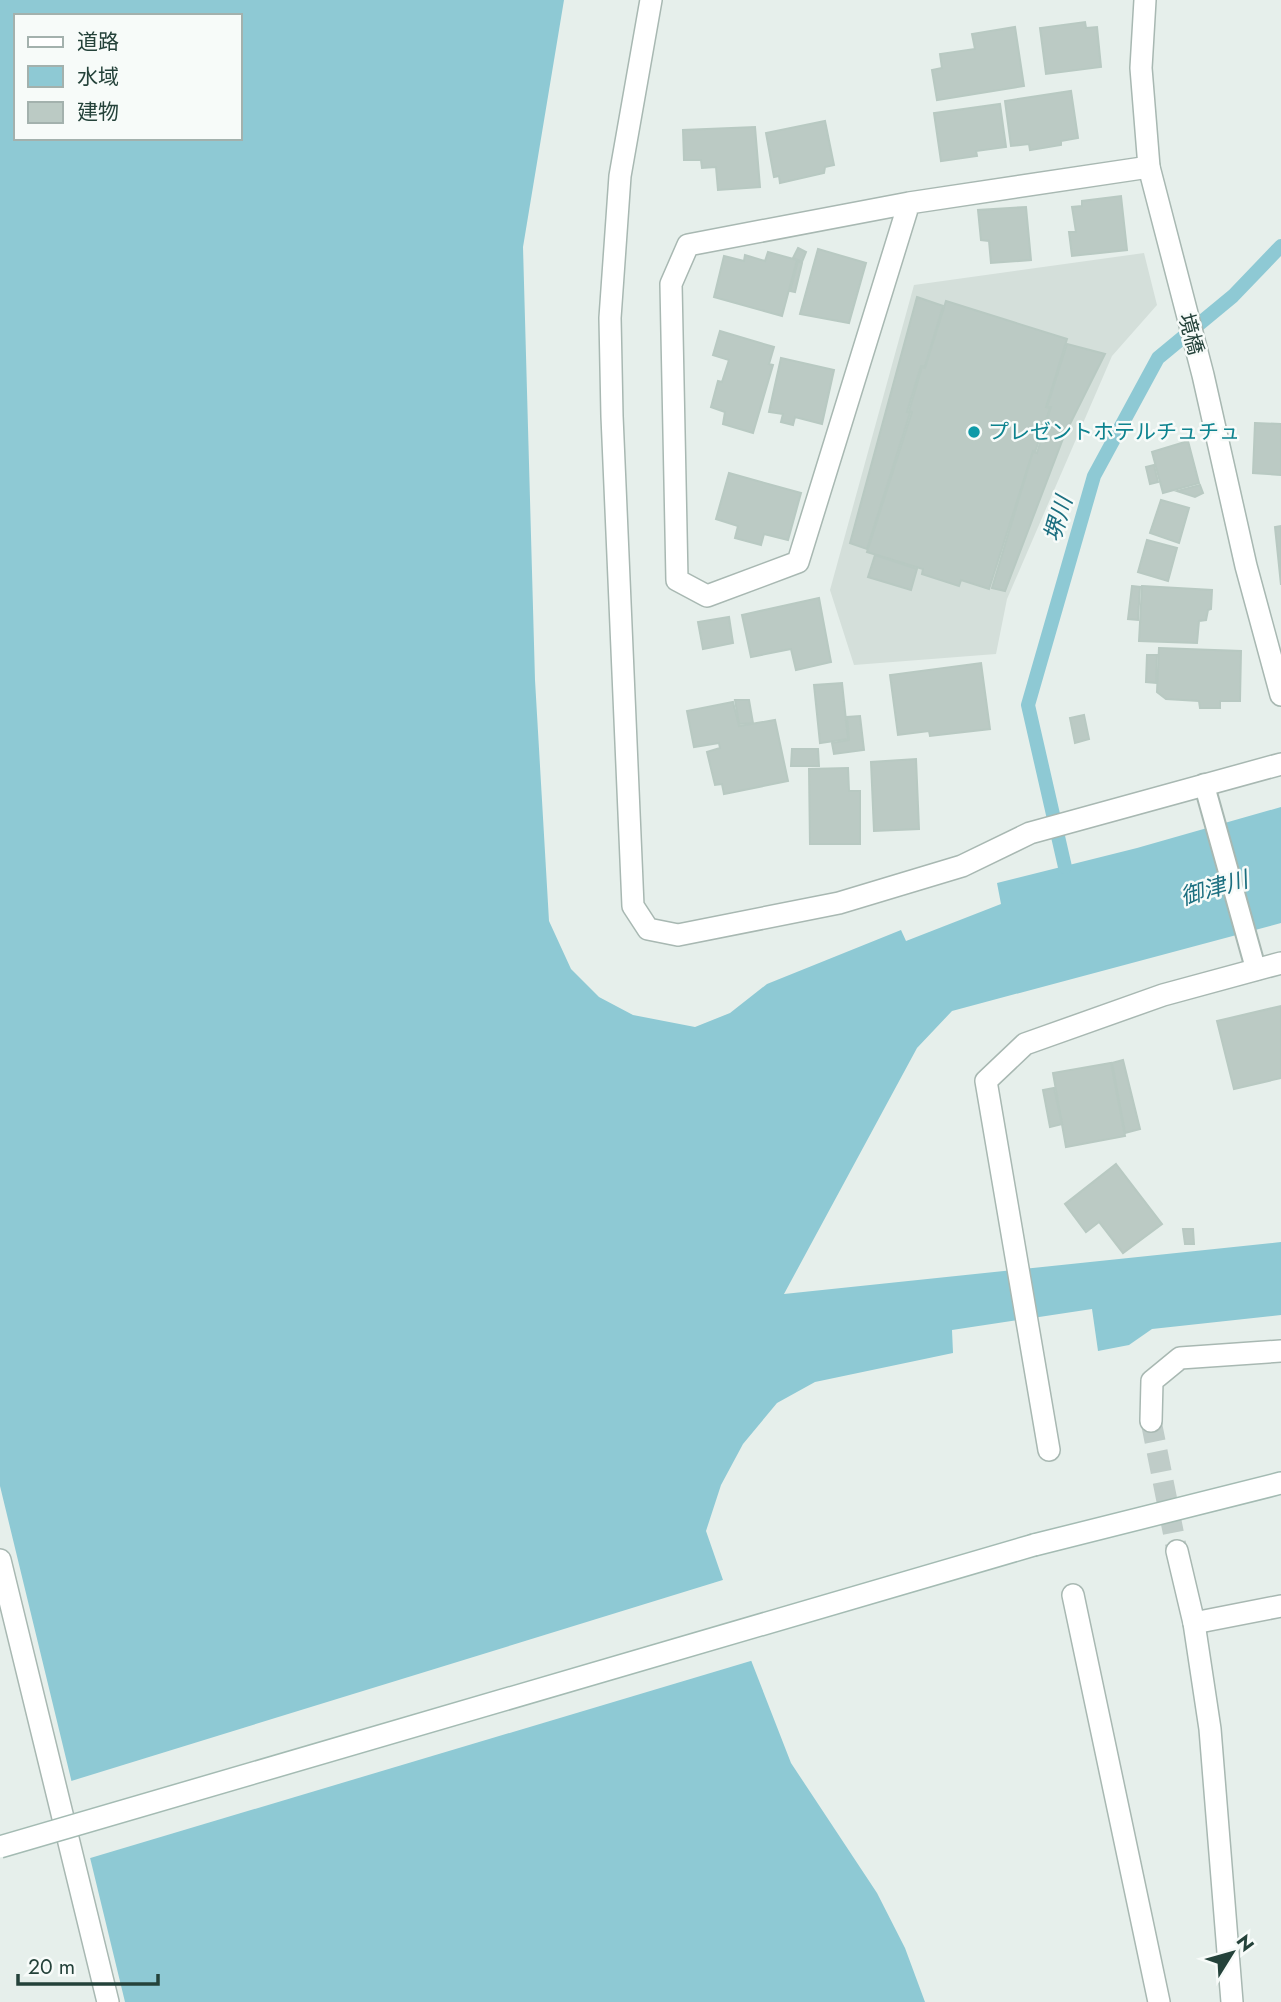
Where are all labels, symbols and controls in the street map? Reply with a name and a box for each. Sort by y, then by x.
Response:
legend [14,14,242,140]
text: 道路 [77,27,119,57]
text: 水域 [77,62,119,92]
text: 建物 [77,97,119,127]
street label: 境橋 [1171,310,1211,358]
place label: プレゼントホテルチュチュ [988,417,1240,447]
marker: プレゼントホテルチュチュ [966,424,982,440]
water label: 堺川 [1035,489,1082,546]
water label: 御津川 [1176,861,1255,914]
north arrow [1197,1918,1267,1988]
text: N [1230,1929,1261,1957]
scale bar [18,1942,158,1986]
text: 20 m [28,1952,75,1982]

